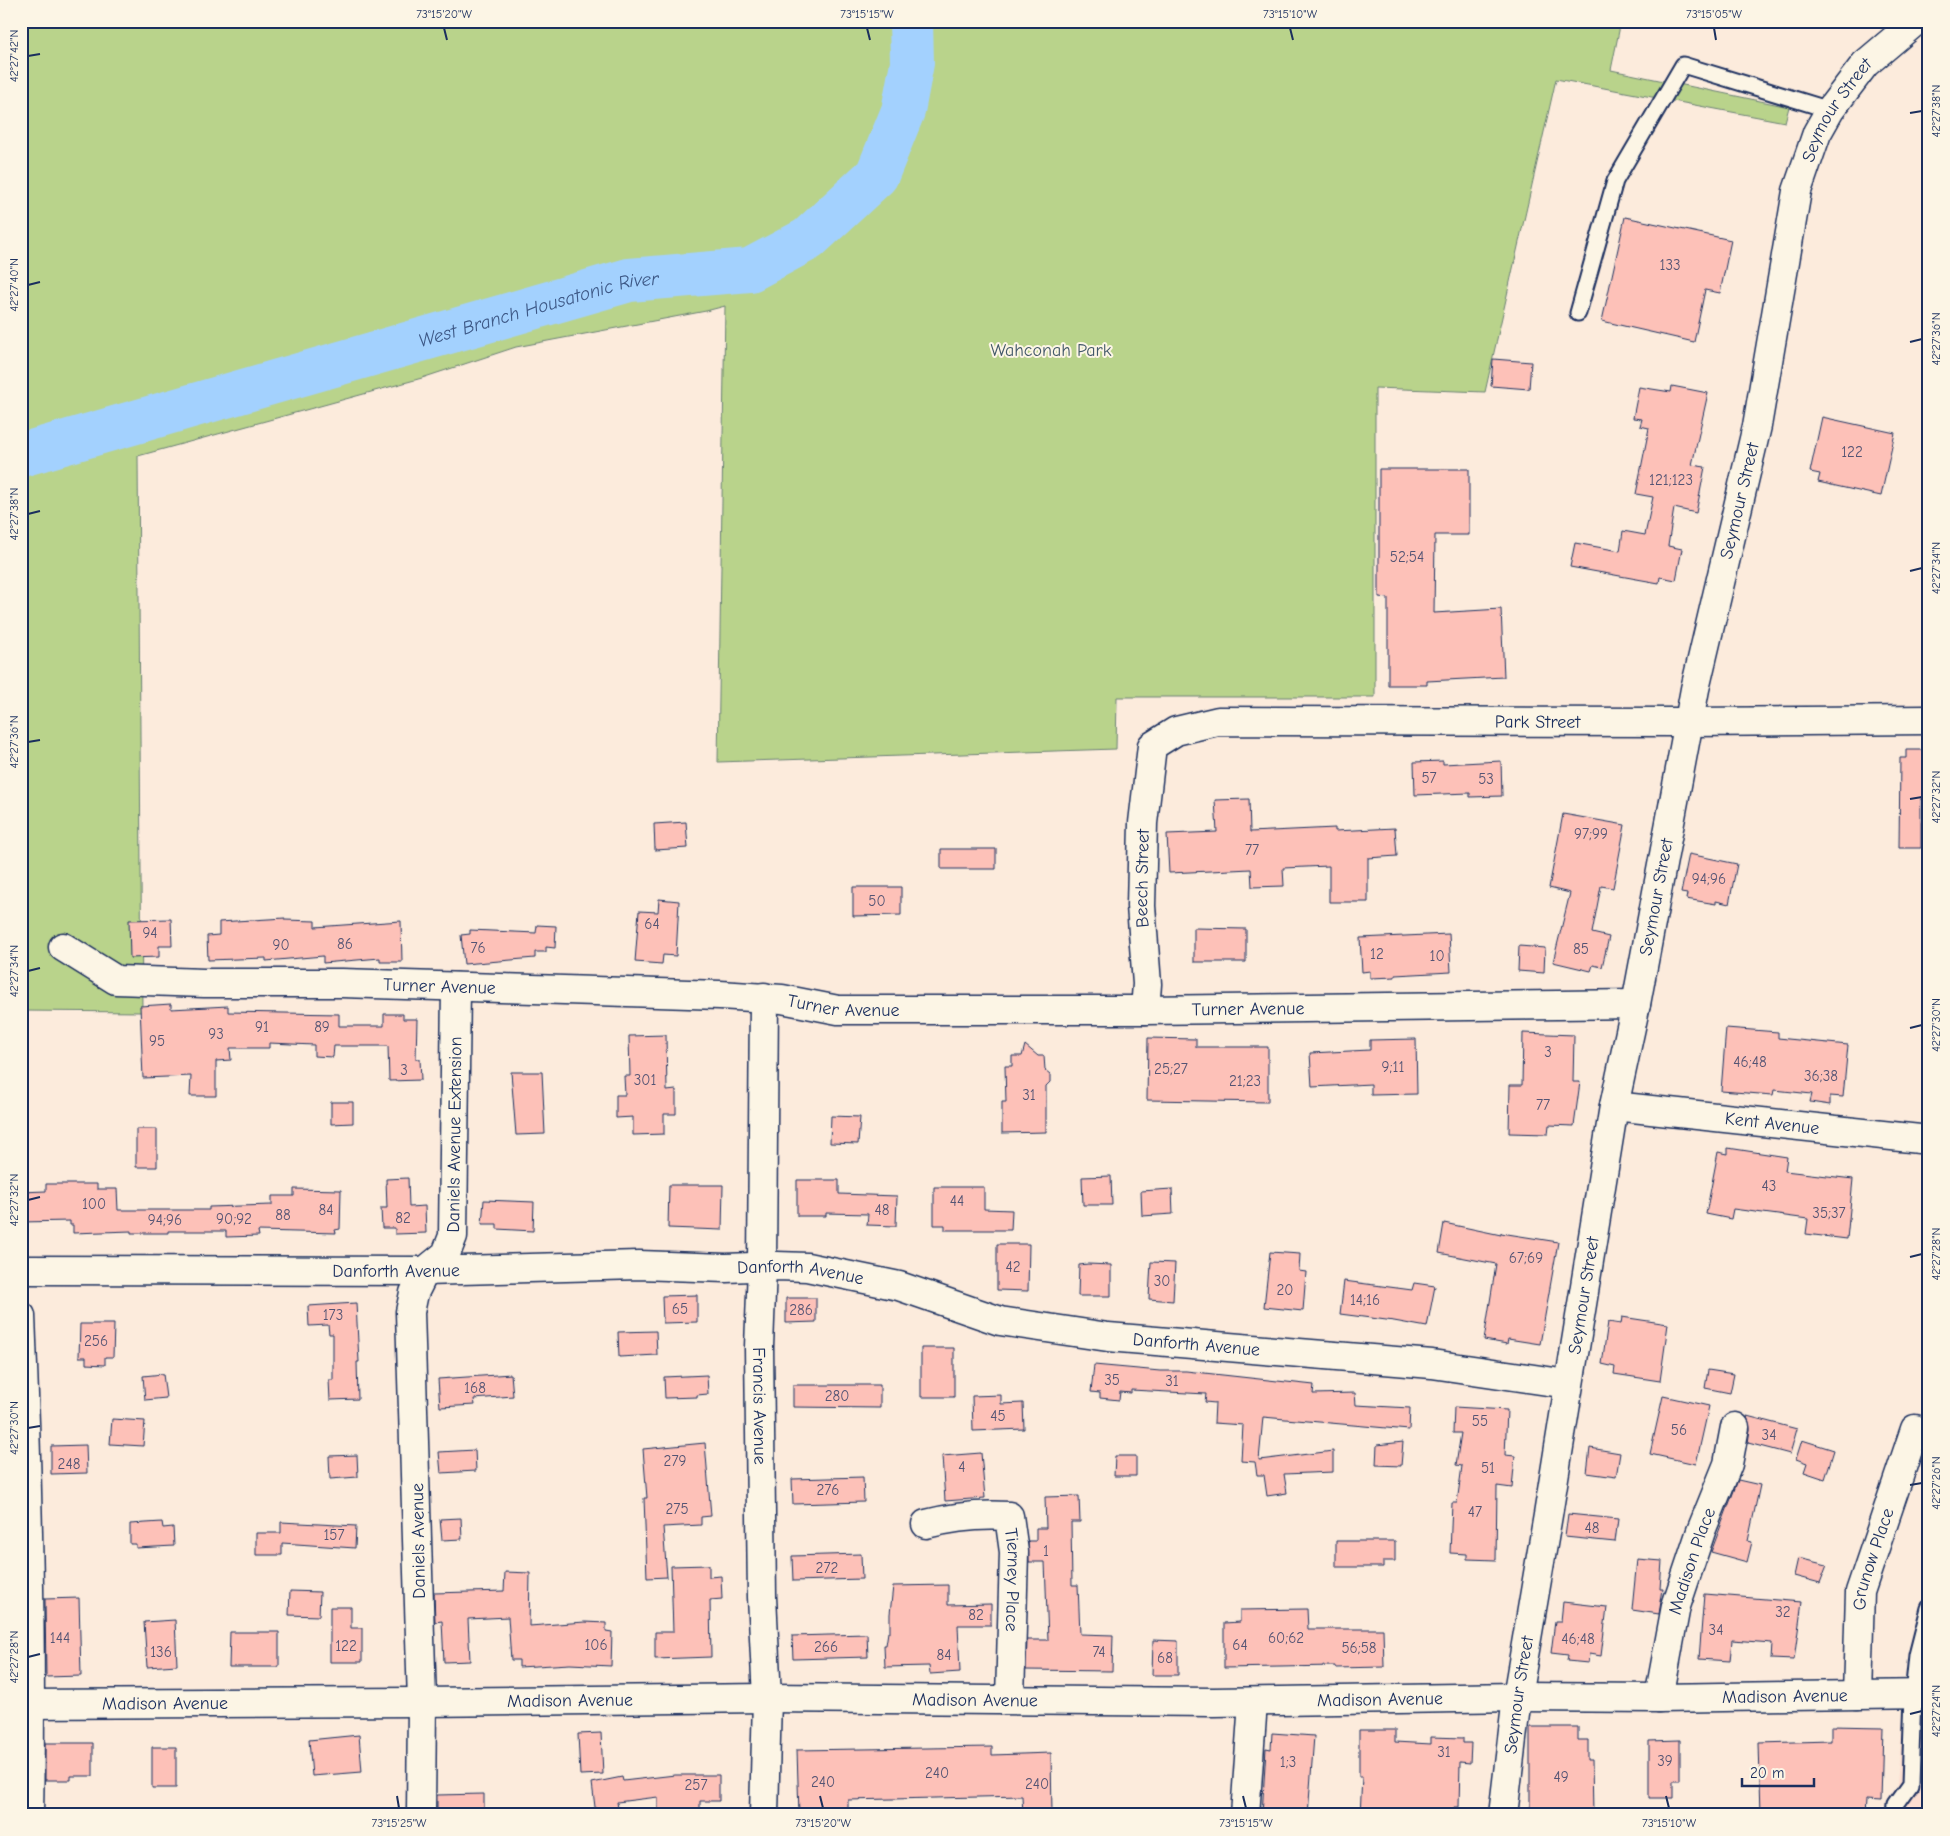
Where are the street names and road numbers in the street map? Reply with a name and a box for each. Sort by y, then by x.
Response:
street label: Seymour Street [1798,53,1876,165]
street label: Seymour Street [1716,440,1764,561]
street label: Park Street [1495,712,1581,733]
street label: Beech Street [1131,828,1154,928]
street label: Seymour Street [1635,836,1678,957]
street label: Turner Avenue [383,974,496,999]
street label: Turner Avenue [786,990,900,1021]
street label: Turner Avenue [1192,998,1305,1020]
street label: Daniels Avenue Extension [443,1036,466,1233]
street label: Kent Avenue [1724,1108,1820,1139]
street label: Seymour Street [1564,1234,1604,1356]
street label: Danforth Avenue [737,1256,865,1289]
street label: Danforth Avenue [332,1260,460,1282]
street label: Danforth Avenue [1132,1329,1261,1361]
street label: Francis Avenue [748,1347,770,1465]
street label: Daniels Avenue [407,1483,430,1599]
street label: Madison Place [1665,1505,1720,1616]
street label: Grunow Place [1849,1505,1899,1611]
street label: Tierney Place [1000,1527,1024,1632]
street label: Seymour Street [1500,1634,1538,1755]
street label: Madison Avenue [1722,1685,1848,1708]
street label: Madison Avenue [1317,1688,1443,1711]
street label: Madison Avenue [912,1689,1038,1711]
street label: Madison Avenue [507,1690,633,1712]
street label: Madison Avenue [102,1693,228,1715]

